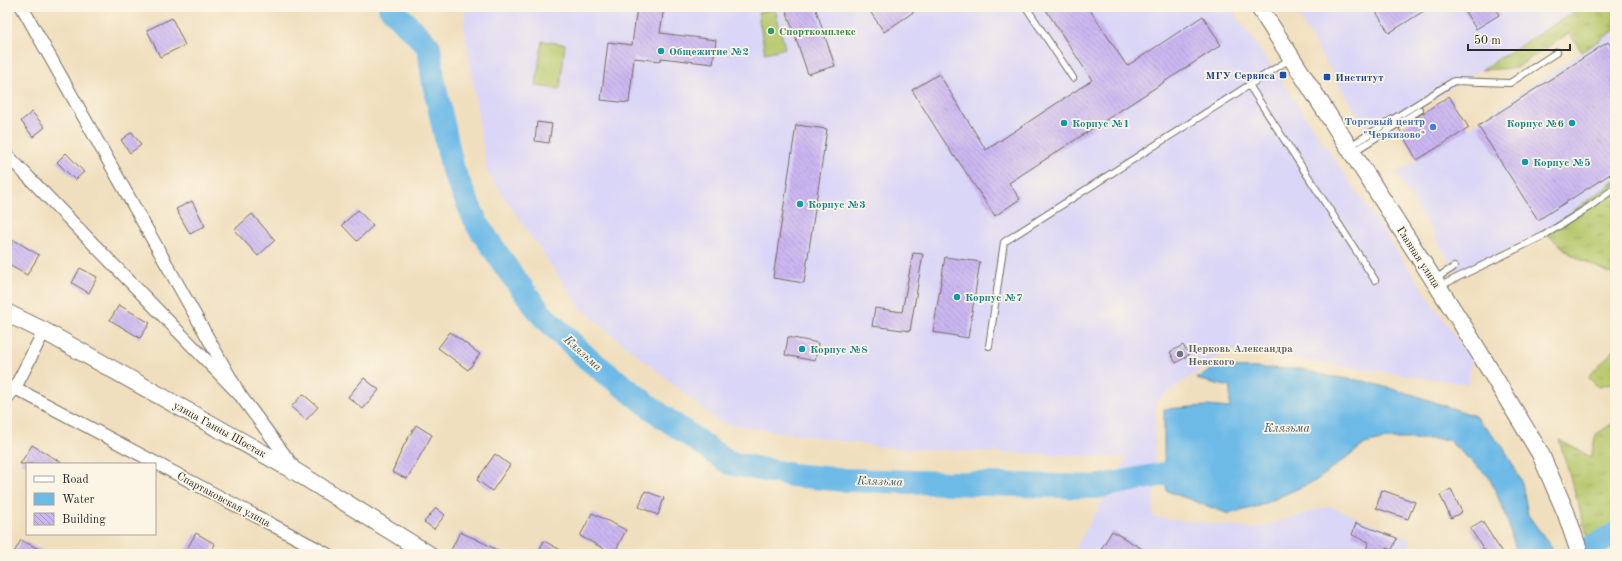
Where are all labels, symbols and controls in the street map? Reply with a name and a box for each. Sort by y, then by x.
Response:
marker: Спорткомплекс [766,26,776,36]
scale bar [1468,26,1570,52]
place label: Спорткомплекс [779,27,856,38]
text: 50 m [1474,34,1501,47]
marker: Общежитие №2 [656,46,666,56]
place label: Общежитие №2 [669,47,749,58]
marker: МГУ Сервиса [1278,70,1288,80]
place label: МГУ Сервиса [1206,71,1275,82]
marker: Институт [1322,72,1332,82]
place label: Институт [1335,73,1383,84]
place label: Торговый центр "Черкизово" [1344,117,1425,141]
marker: Корпус №1 [1059,118,1069,128]
marker: Корпус №6 [1567,118,1577,128]
place label: Корпус №1 [1072,119,1130,130]
place label: Корпус №6 [1506,119,1564,130]
marker: Торговый центр "Черкизово" [1428,122,1438,132]
marker: Корпус №5 [1520,157,1530,167]
place label: Корпус №5 [1533,158,1591,169]
marker: Корпус №3 [795,199,805,209]
place label: Корпус №3 [808,200,866,211]
street label: Главная улица [1394,225,1442,291]
marker: Корпус №7 [952,292,962,302]
place label: Корпус №7 [965,293,1023,304]
water label: Клязьма [560,333,604,374]
marker: Корпус №8 [797,344,807,354]
place label: Церковь Александра Невского [1188,344,1293,368]
place label: Корпус №8 [810,345,868,356]
marker: Церковь Александра Невского [1175,349,1185,359]
street label: улица Ганны Шостак [171,400,268,461]
water label: Клязьма [1263,423,1311,435]
legend [26,463,156,535]
street label: Спартаковская улица [175,471,272,530]
text: Road [62,474,89,486]
water label: Клязьма [856,475,904,489]
text: Water [62,494,95,506]
text: Building [62,514,106,526]

